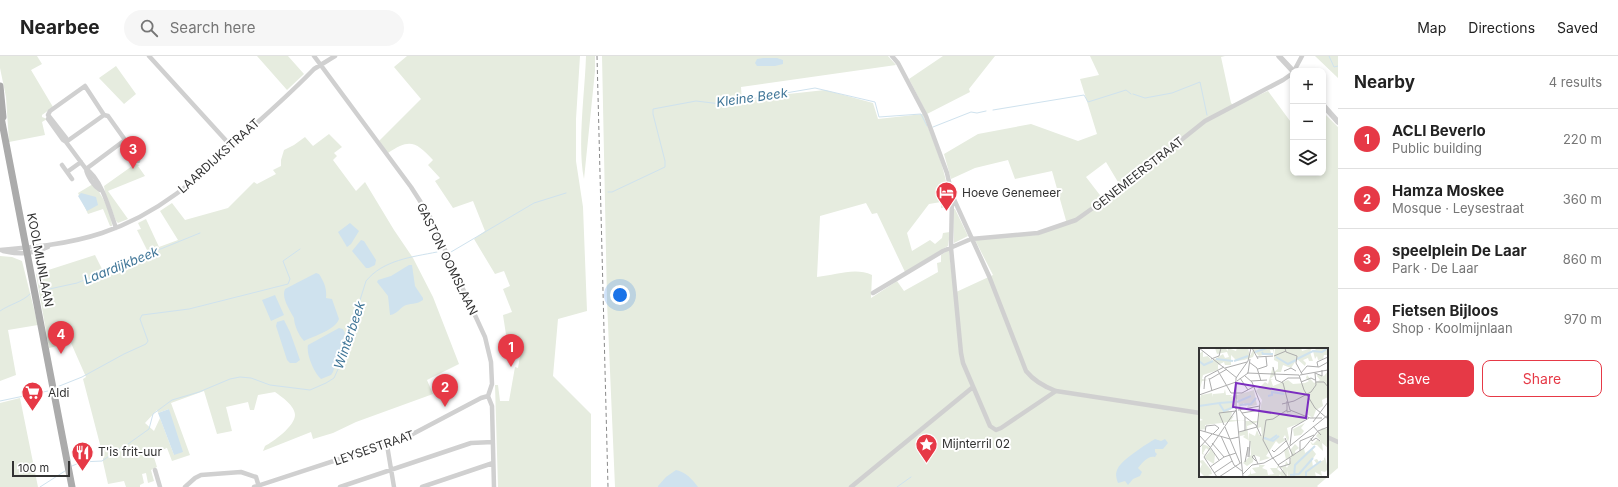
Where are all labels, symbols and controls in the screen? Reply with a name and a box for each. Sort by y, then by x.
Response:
search box [124,10,404,46]
text: Nearbee [20,16,100,39]
icon: search [138,17,160,39]
text: Search here [170,18,255,37]
text: Map [1417,19,1446,36]
text: Directions [1468,19,1535,36]
text: Saved [1557,19,1598,36]
map controls [1290,68,1326,176]
button: + [1290,68,1326,104]
text: Nearby [1354,72,1415,92]
text: 4 results [1549,74,1602,90]
water label: Kleine Beek [715,84,790,110]
button: − [1290,104,1326,140]
street label: LAARDIJKSTRAAT [175,115,263,196]
text: ACLI Beverlo [1392,121,1486,140]
text: 1 [1364,131,1370,147]
text: 220 m [1563,131,1602,147]
street label: GENEMEERSTRAAT [1089,133,1187,214]
pin: 3 [120,136,146,169]
button: layers [1290,140,1326,176]
text: Public building [1392,140,1482,156]
hotel icon: Hoeve Genemeer [933,180,959,213]
text: Hamza Moskee [1392,181,1504,200]
place label: Hoeve Genemeer [962,185,1061,200]
text: 2 [1363,191,1371,207]
text: 360 m [1563,191,1602,207]
street label: GASTON OOMSLAAN [414,200,481,317]
text: Mosque · Leysestraat [1392,200,1524,216]
street label: KOOLMIJNLAAN [24,212,57,308]
text: speelplein De Laar [1392,241,1527,260]
water label: Laardijkbeek [81,242,162,287]
text: 3 [1363,251,1371,267]
text: 860 m [1563,251,1602,267]
text: Park · De Laar [1392,260,1478,276]
your location [610,285,630,305]
water label: Winterbeek [330,298,368,371]
text: Fietsen Bijloos [1392,301,1498,320]
text: 4 [1363,311,1371,327]
text: 970 m [1564,311,1602,327]
text: Shop · Koolmijnlaan [1392,320,1513,336]
pin: 4 [48,321,74,354]
pin: 1 [498,334,524,367]
inset map [1199,348,1328,477]
button: Save [1354,360,1474,397]
button: Share [1482,360,1602,397]
pin: 2 [432,374,458,407]
supermarket icon: Aldi [20,380,46,413]
place label: Aldi [48,385,70,400]
street label: LEYSESTRAAT [332,427,416,468]
place icon: Mijnterril 02 [914,431,940,464]
place label: Mijnterril 02 [942,436,1010,451]
restaurant icon: T'is frit-uur [69,439,95,472]
place label: T'is frit-uur [98,444,162,459]
scale bar [12,459,70,478]
text: 100 m [18,461,49,475]

